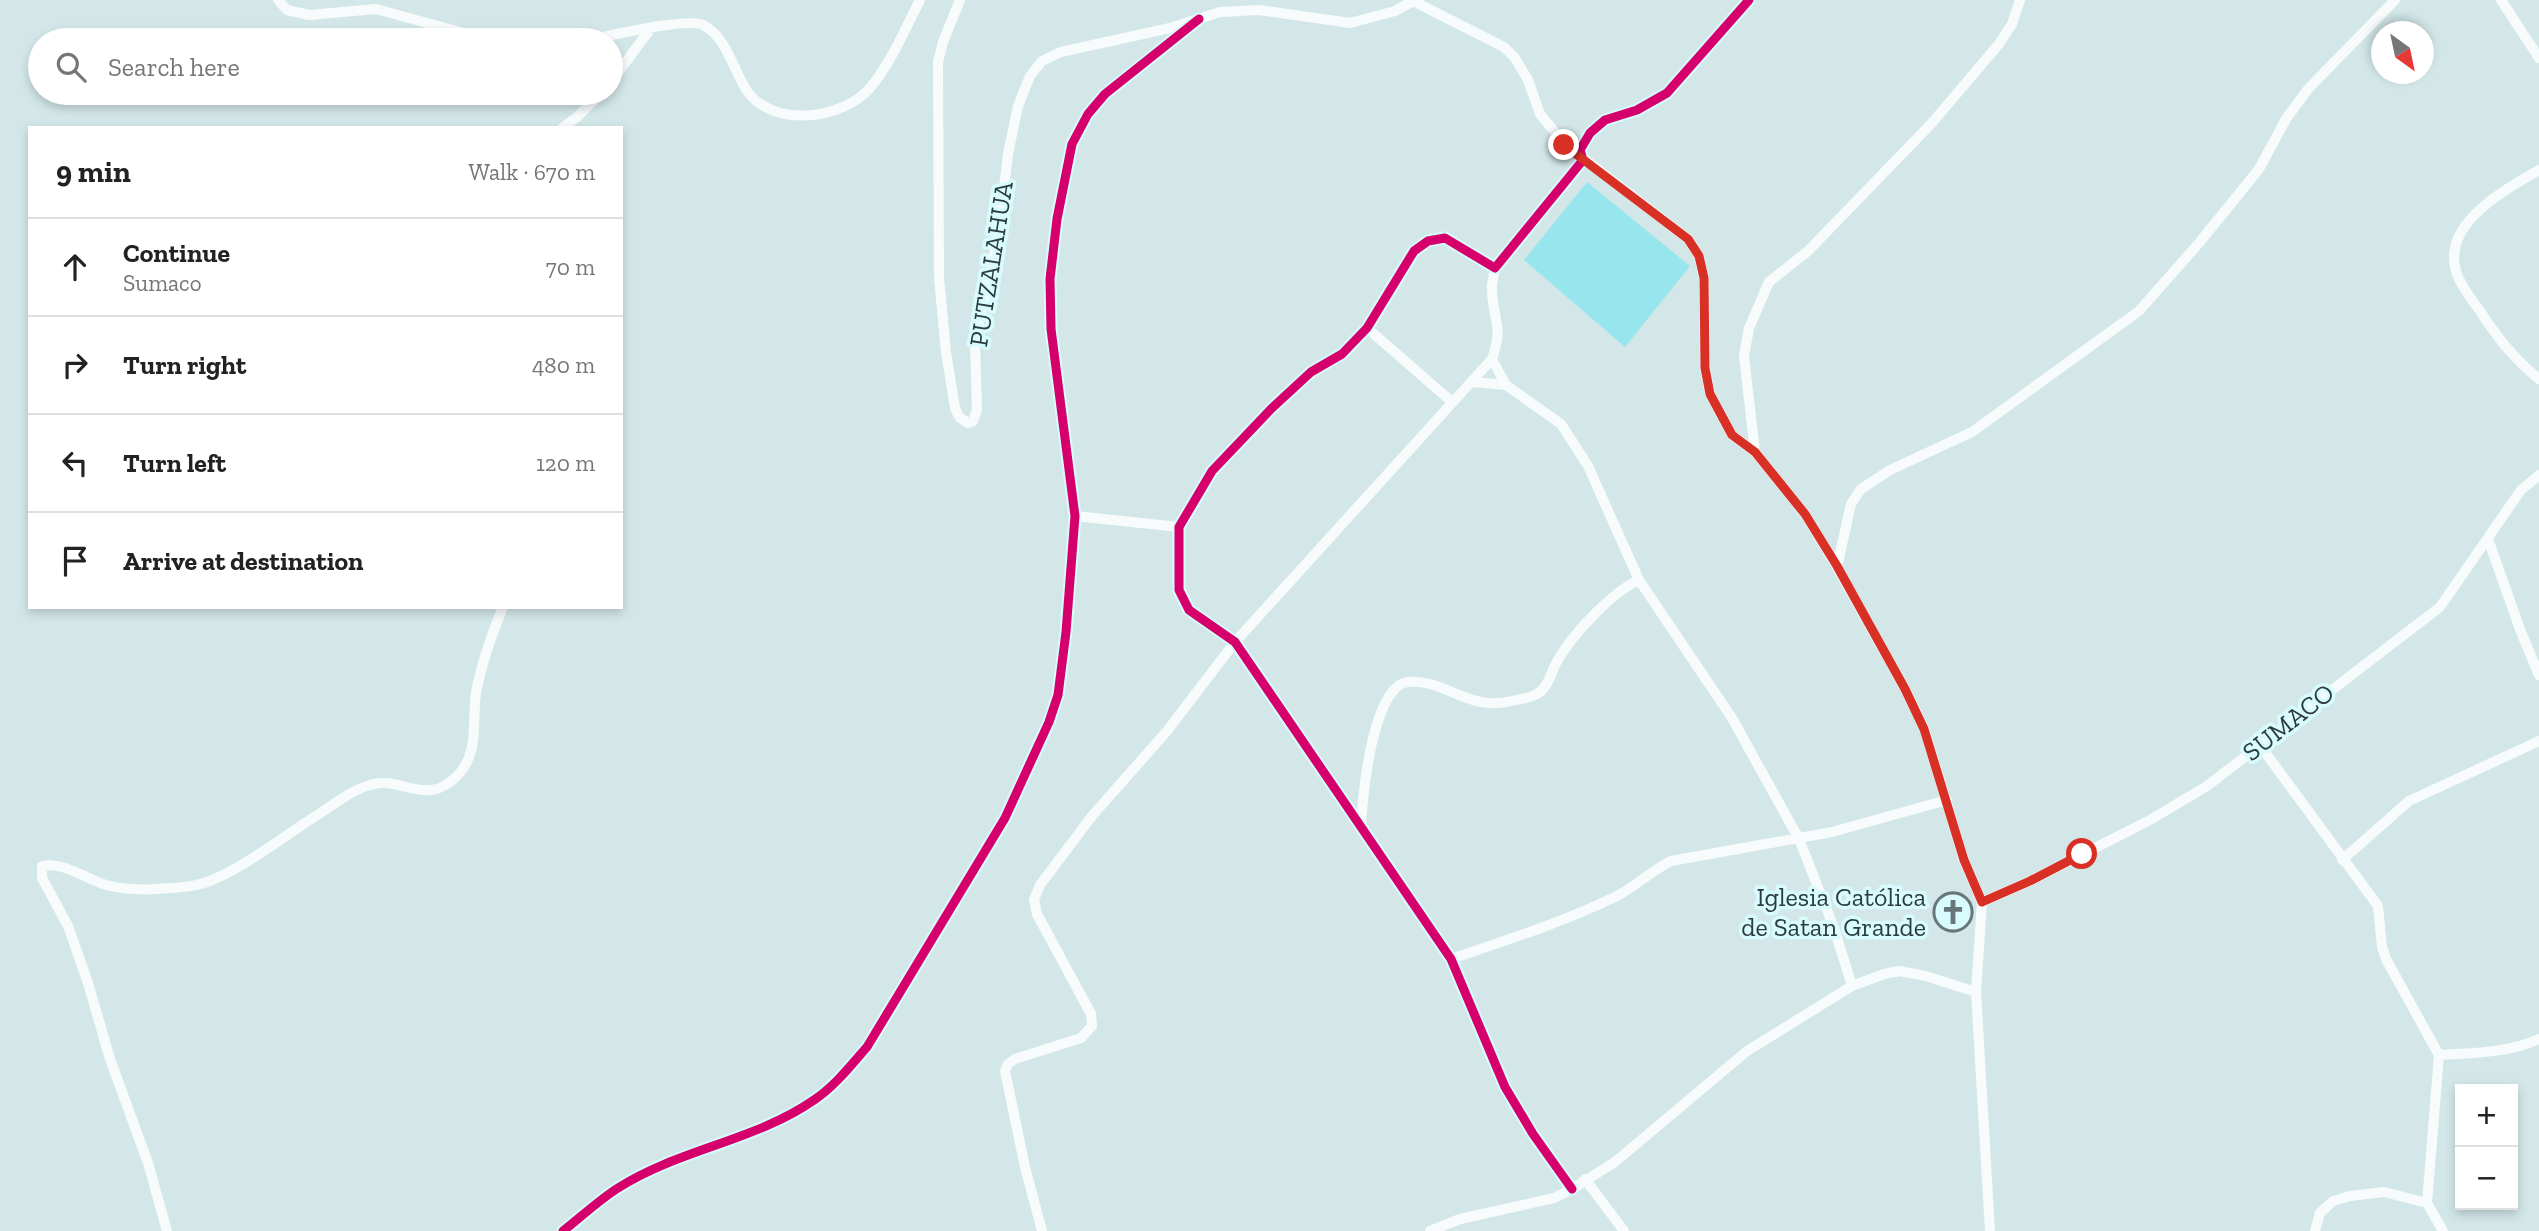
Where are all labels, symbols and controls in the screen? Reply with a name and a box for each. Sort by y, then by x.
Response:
north arrow [2371,21,2434,84]
search box [28,28,623,105]
icon: search [52,48,90,86]
text: Search here [108,51,240,83]
route end [1548,129,1579,160]
text: 9 min [56,154,131,190]
text: Walk · 670 m [469,158,595,186]
street label: PUTZALAHUA [962,178,1020,349]
text: Continue [123,237,230,269]
icon: ahead [56,248,94,286]
text: 70 m [546,253,595,281]
text: Sumaco [123,269,202,297]
icon: right [56,346,94,384]
text: Turn right [123,349,246,381]
text: 480 m [532,351,595,379]
icon: left [56,444,94,482]
text: Turn left [123,447,226,479]
text: 120 m [536,449,595,477]
icon: arrive [56,542,94,580]
text: Arrive at destination [123,545,363,577]
street label: SUMACO [2236,676,2340,768]
route start [2066,838,2097,869]
place label: Iglesia Católica de Satan Grande [1741,881,1926,943]
church icon: Iglesia Católica de Satan Grande [1932,891,1974,933]
map controls [2455,1084,2518,1210]
button: + [2455,1084,2518,1147]
button: − [2455,1147,2518,1210]

